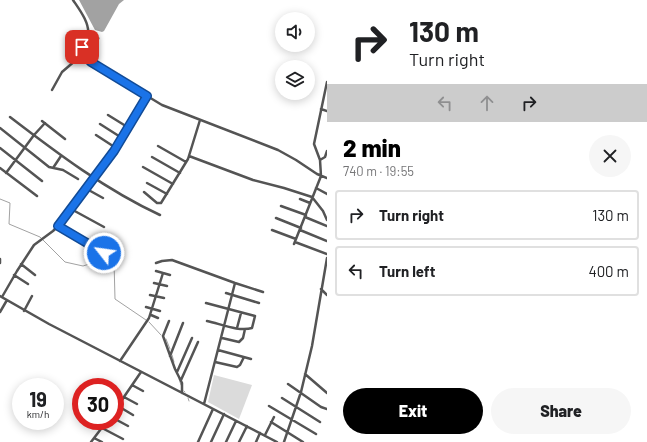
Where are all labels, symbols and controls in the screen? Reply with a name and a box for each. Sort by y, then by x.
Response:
map controls [275,12,315,100]
button: sound [275,12,315,52]
text: 130 m [409,14,479,48]
icon: right [343,16,395,68]
pin [65,30,99,64]
icon: arrive [71,36,93,58]
text: Turn right [409,48,485,70]
button: layers [275,60,315,100]
icon: left [434,92,456,114]
icon: ahead [476,92,498,114]
icon: right [518,92,540,114]
text: 2 min [343,133,401,162]
button: close [589,135,631,177]
text: 740 m · 19:55 [343,163,414,179]
icon: right [345,204,367,226]
text: Turn right [379,206,444,224]
text: 130 m [592,206,629,224]
position arrow [83,232,125,274]
icon: left [345,260,367,282]
text: Turn left [379,262,435,280]
text: 400 m [588,262,629,280]
speed limit sign: 30 [72,378,124,430]
text: 19 [29,387,47,411]
button: Exit [343,388,483,434]
button: Share [491,388,631,434]
text: km/h [27,408,49,420]

